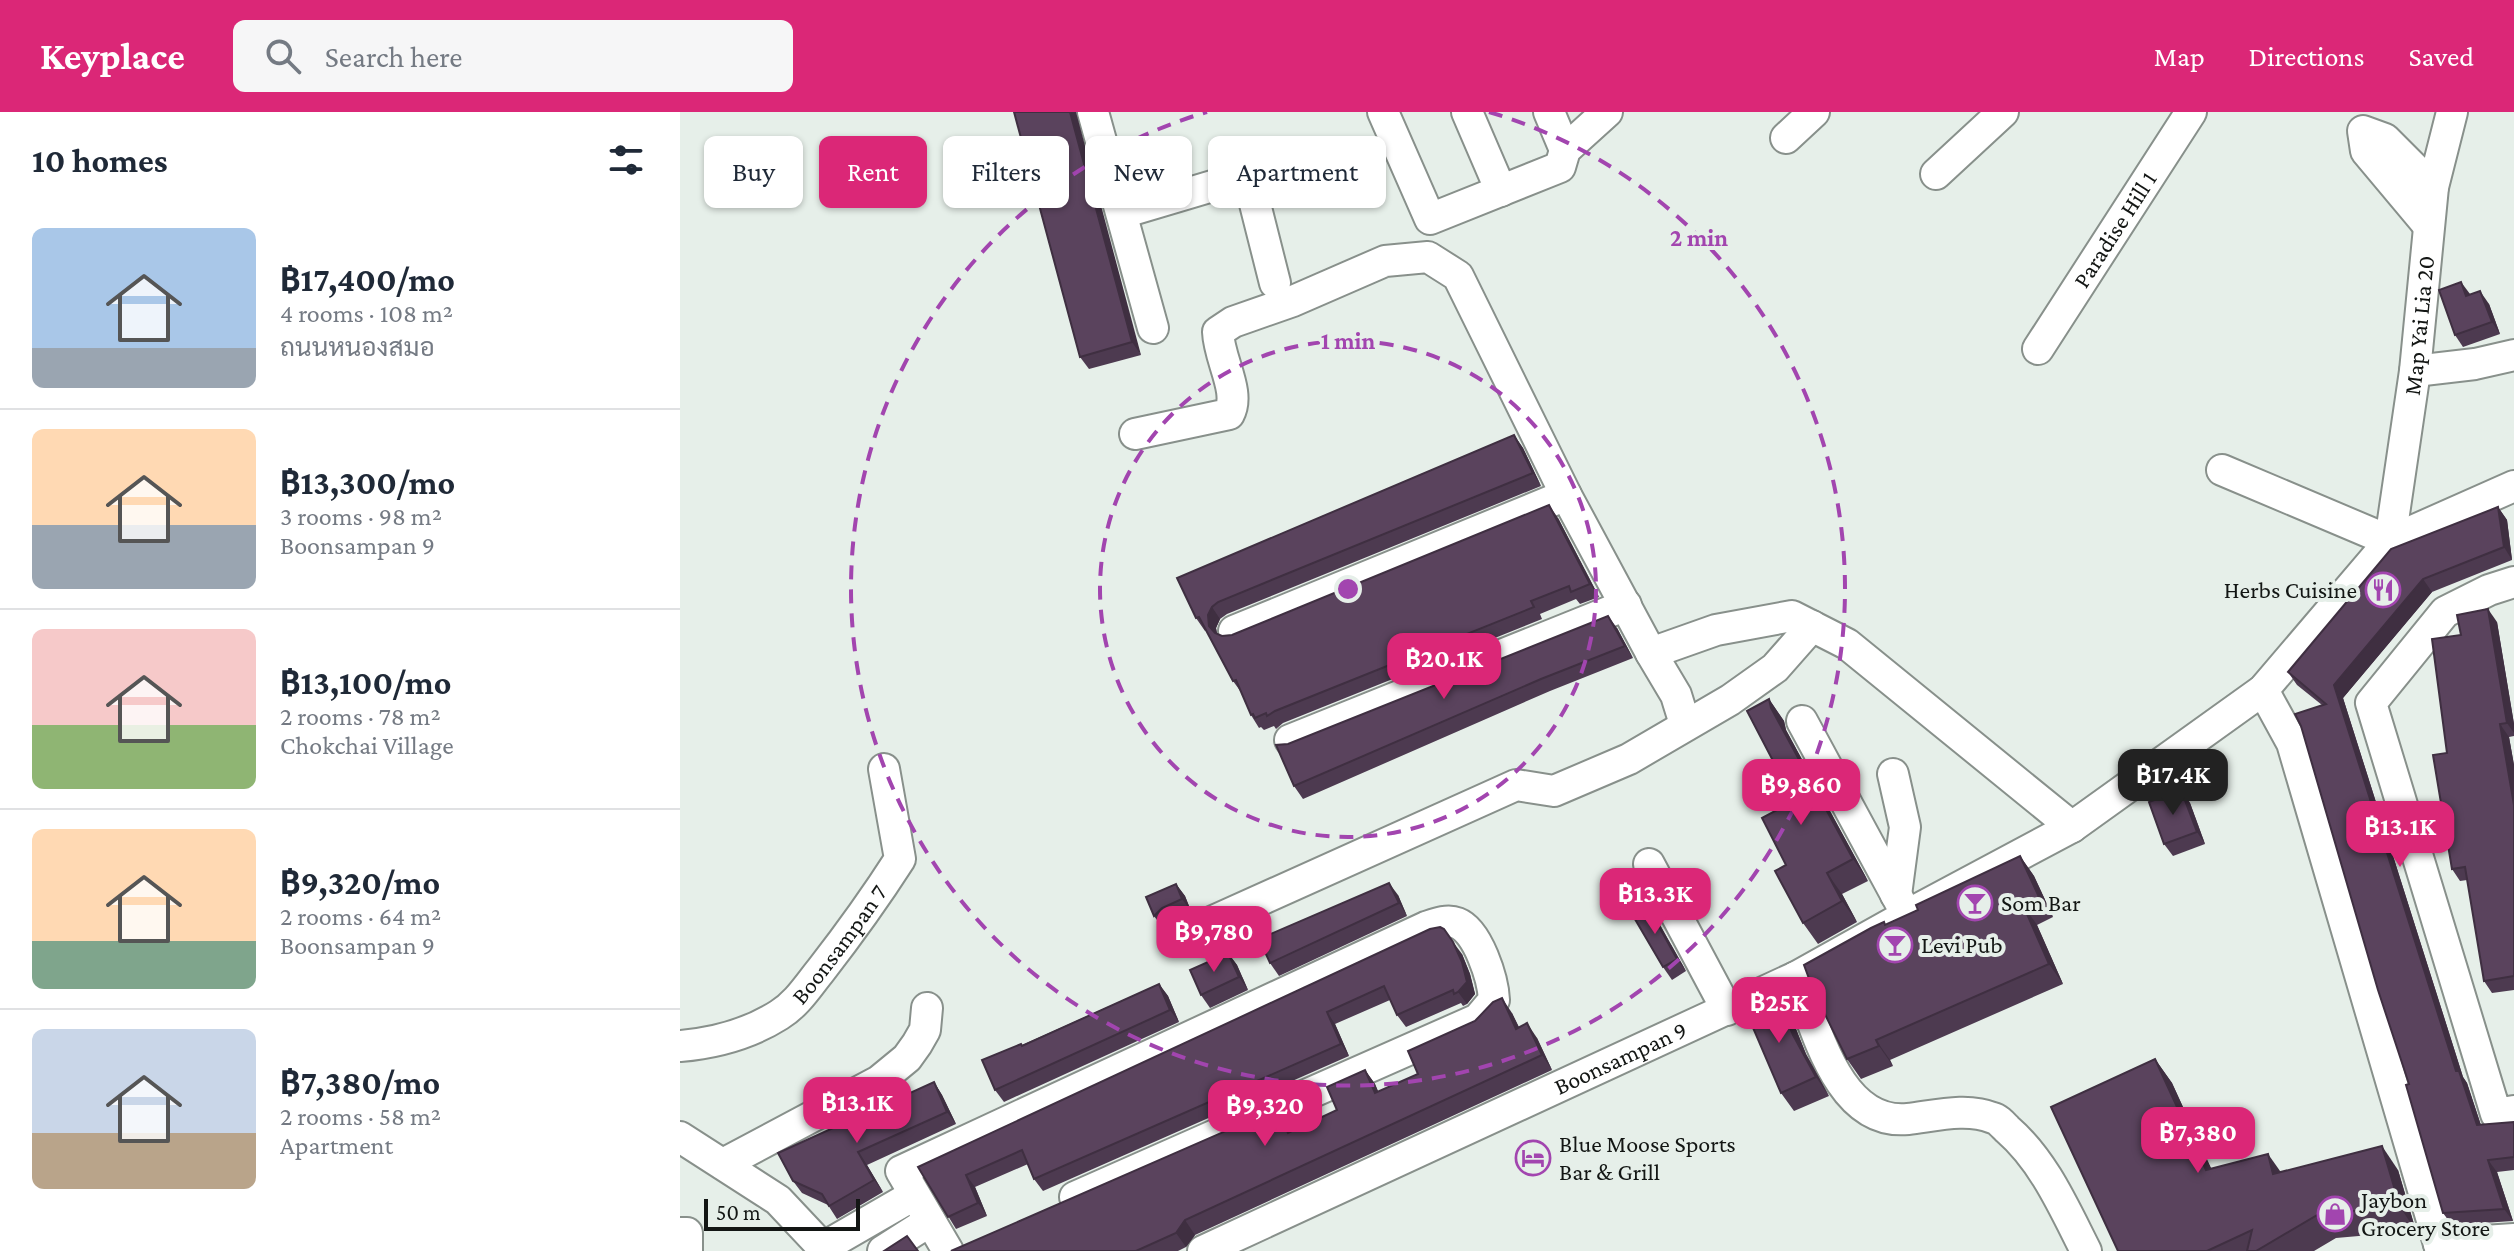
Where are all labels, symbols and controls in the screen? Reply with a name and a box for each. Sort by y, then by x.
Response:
search box [233,20,793,92]
icon: search [261,34,305,78]
text: Keyplace [40,35,185,77]
text: Search here [325,40,462,73]
text: Map [2154,41,2205,72]
text: Directions [2249,41,2364,72]
text: Saved [2408,41,2474,72]
chip: Buy [704,136,803,208]
chip: Rent [819,136,927,208]
chip: Filters [943,136,1069,208]
chip: New [1085,136,1192,208]
chip: Apartment [1208,136,1386,208]
icon: filters [604,138,648,182]
text: 10 homes [32,142,168,179]
street label: Paradise Hill 1 [2067,166,2162,292]
text: 2 min [1670,224,1728,251]
street label: Map Yai Lia 20 [2398,254,2439,397]
icon: home [96,260,192,356]
text: ฿17,400/mo [280,261,455,298]
text: 4 rooms · 108 m² [280,299,453,328]
text: 1 min [1321,327,1376,354]
text: ถนนหนองสมอ [280,333,435,362]
icon: home [96,461,192,557]
text: ฿13,300/mo [280,464,455,501]
text: 3 rooms · 98 m² [280,502,442,531]
text: Boonsampan 9 [280,531,435,560]
restaurant icon: Herbs Cuisine [2364,571,2402,609]
centre of rings [1334,575,1362,603]
place label: Herbs Cuisine [2224,576,2357,603]
pin: ฿20.1K [1379,633,1509,701]
text: ฿20.1K [1405,644,1483,673]
icon: home [96,661,192,757]
text: ฿13,100/mo [280,664,451,701]
text: 2 rooms · 78 m² [280,702,441,731]
text: Chokchai Village [280,731,454,760]
pin: ฿17.4K [2108,749,2238,817]
pin: ฿9,860 [1736,759,1866,827]
text: ฿17.4K [2136,760,2210,789]
text: ฿9,860 [1760,770,1842,799]
pin: ฿13.1K [2335,801,2465,869]
text: ฿13.1K [2364,812,2436,841]
icon: home [96,861,192,957]
text: ฿9,320/mo [280,864,440,901]
pin: ฿13.3K [1590,868,1720,936]
street label: Boonsampan 7 [786,879,892,1009]
text: ฿13.3K [1618,879,1692,908]
bar icon: Som Bar [1956,884,1994,922]
place label: Som Bar [2001,889,2081,916]
text: 2 rooms · 64 m² [280,902,441,931]
pin: ฿9,780 [1149,906,1279,974]
text: ฿9,780 [1174,917,1254,946]
bar icon: Levi Pub [1876,926,1914,964]
text: Boonsampan 9 [280,931,435,960]
place label: Levi Pub [1921,931,2002,958]
pin: ฿25K [1732,977,1826,1045]
text: ฿25K [1750,988,1808,1017]
street label: Boonsampan 9 [1550,1015,1691,1100]
icon: home [96,1061,192,1157]
text: ฿7,380/mo [280,1064,440,1101]
pin: ฿13.1K [792,1077,922,1145]
pin: ฿9,320 [1200,1080,1330,1148]
text: ฿13.1K [821,1088,893,1117]
text: ฿9,320 [1226,1091,1304,1120]
text: 2 rooms · 58 m² [280,1102,441,1131]
pin: ฿7,380 [2133,1107,2263,1175]
text: ฿7,380 [2159,1118,2237,1147]
place label: Blue Moose Sports Bar & Grill [1559,1130,1736,1185]
text: Apartment [280,1131,393,1160]
hotel icon: Blue Moose Sports Bar & Grill [1514,1139,1552,1177]
place label: Jaybon Grocery Store [2359,1186,2490,1241]
scale bar [704,1195,860,1231]
shop icon: Jaybon Grocery Store [2316,1195,2354,1233]
text: 50 m [716,1200,761,1225]

